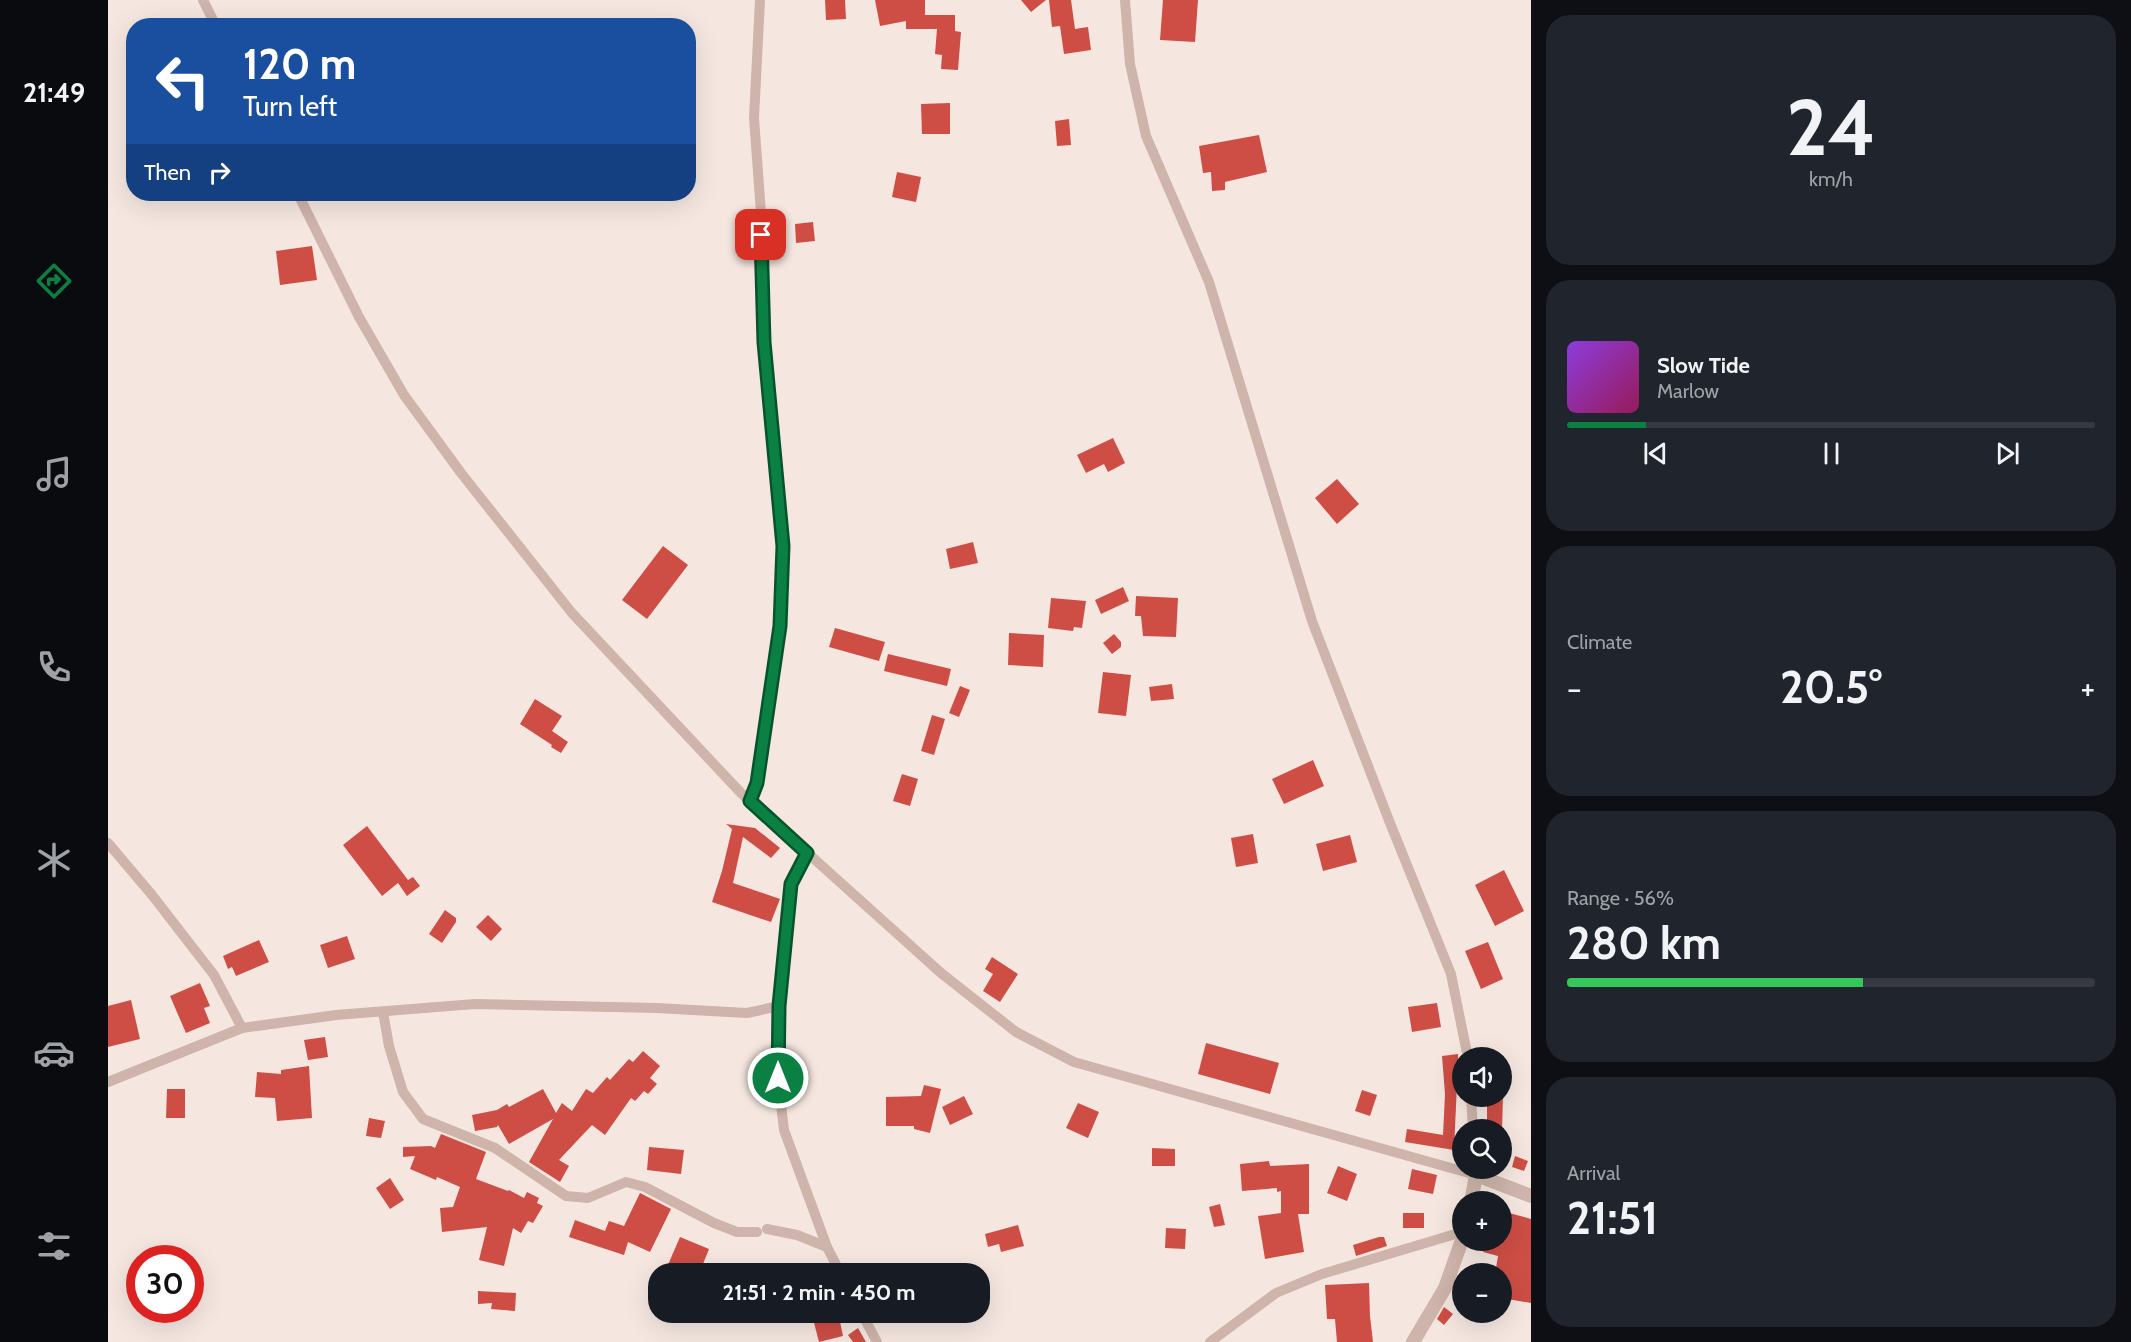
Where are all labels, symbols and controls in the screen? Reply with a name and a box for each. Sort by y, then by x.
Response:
text: 120 m [243,38,356,90]
icon: left [144,42,222,120]
text: 21:49 [23,76,85,109]
text: 24 [1786,80,1876,175]
text: Turn left [243,90,337,123]
icon: right [203,156,236,189]
text: Then [144,159,191,186]
text: km/h [1809,167,1853,191]
pin [735,209,786,260]
icon: arrive [744,218,777,251]
icon: directions [33,260,75,302]
text: Slow Tide [1657,352,1750,379]
text: Marlow [1657,379,1719,403]
icon: previous [1639,437,1672,470]
icon: pause [1815,437,1848,470]
icon: next [1991,437,2024,470]
icon: music [33,453,75,495]
text: Climate [1567,630,1632,654]
icon: phone [33,646,75,688]
text: 20.5° [1780,660,1882,714]
text: − [1567,668,1582,708]
text: + [2080,668,2095,708]
icon: climate [33,839,75,881]
text: Range · 56% [1567,886,1674,910]
text: 280 km [1567,916,1721,970]
icon: car [33,1032,75,1074]
position arrow [746,1046,810,1110]
map controls [1452,1047,1512,1323]
button: sound [1452,1047,1512,1107]
button: search [1452,1119,1512,1179]
text: Arrival [1567,1161,1620,1185]
button: + [1452,1191,1512,1251]
text: 21:51 [1567,1191,1658,1245]
icon: filters [33,1225,75,1267]
speed limit sign: 30 [126,1245,204,1323]
button: − [1452,1263,1512,1323]
text: 21:51 · 2 min · 450 m [723,1279,915,1306]

